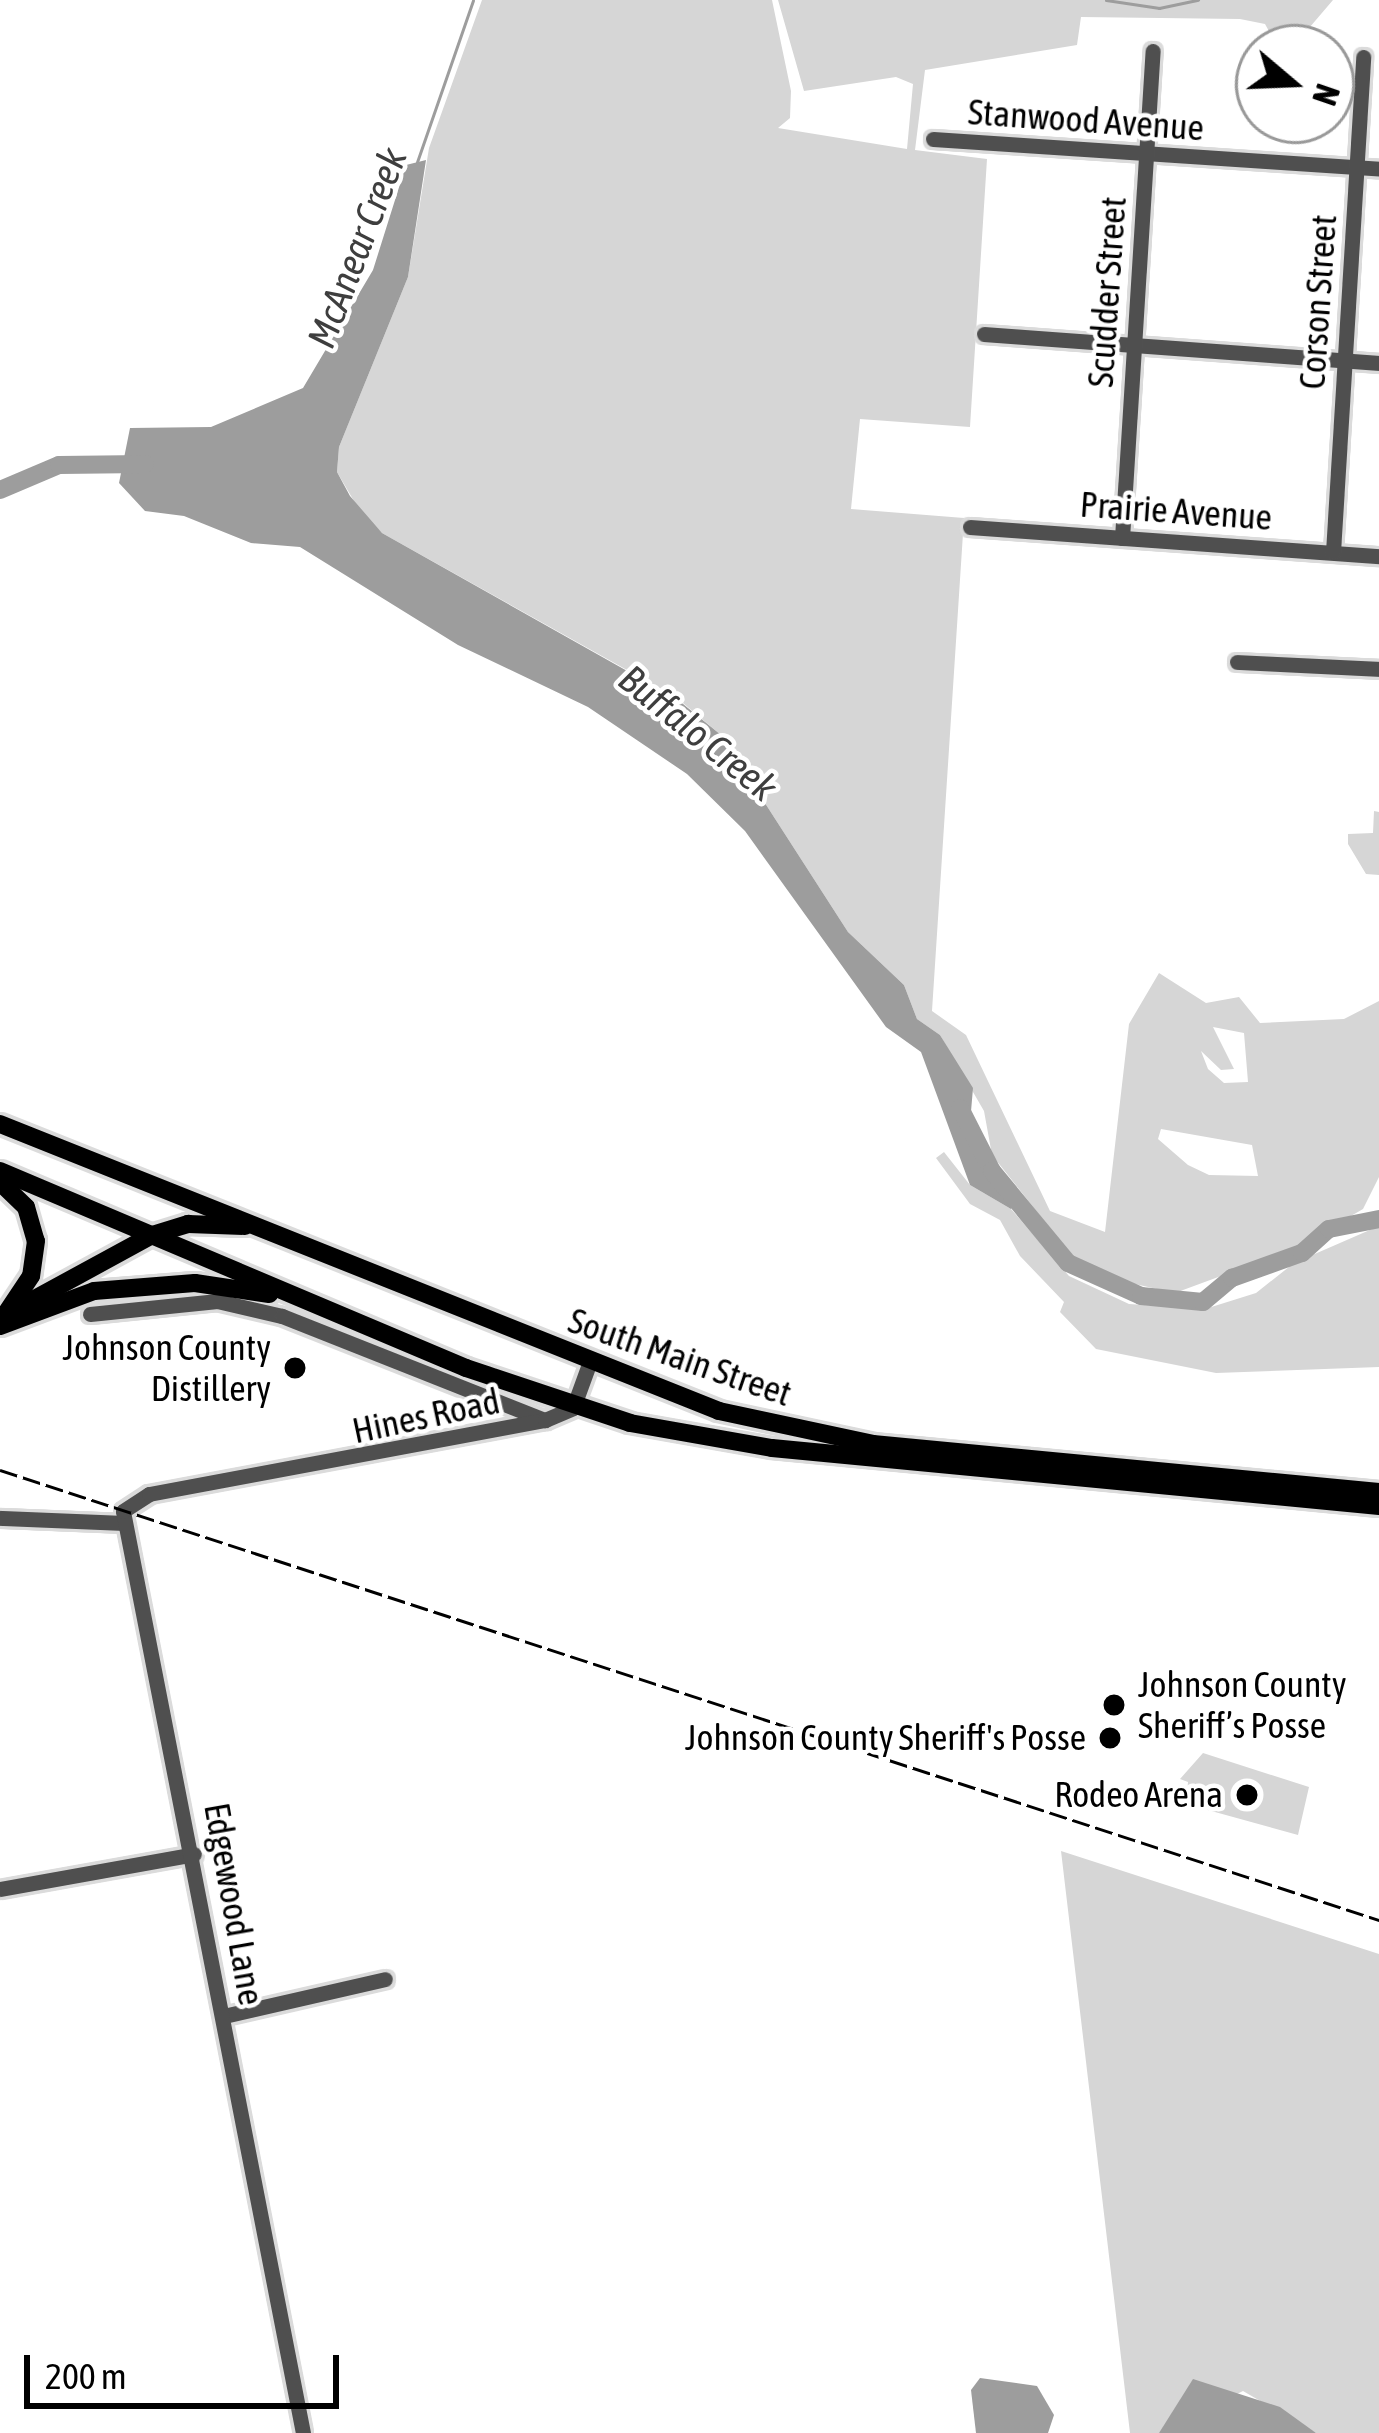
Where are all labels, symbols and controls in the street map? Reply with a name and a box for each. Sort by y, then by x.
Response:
north arrow [1235,24,1355,144]
text: N [1305,79,1347,110]
street label: Stanwood Avenue [967,90,1205,150]
water label: McAnear Creek [297,142,417,354]
street label: Scudder Street [1079,195,1135,389]
street label: Corson Street [1290,213,1346,391]
street label: Prairie Avenue [1079,483,1273,539]
water label: Buffalo Creek [610,655,786,811]
street label: South Main Street [563,1299,797,1415]
place label: Johnson County Distillery [62,1325,271,1410]
marker: Johnson County Distillery [282,1355,308,1381]
street label: Hines Road [348,1379,504,1453]
place label: Johnson County Sheriff’s Posse [1138,1662,1347,1747]
marker: Johnson County Sheriff’s Posse [1101,1692,1127,1718]
place label: Johnson County Sheriff's Posse [685,1716,1086,1760]
marker: Johnson County Sheriff's Posse [1097,1725,1123,1751]
place label: Rodeo Arena [1054,1773,1223,1817]
marker: Rodeo Arena [1234,1782,1260,1808]
street label: Edgewood Lane [195,1800,273,2008]
scale bar [30,2331,345,2405]
text: 200 m [45,2355,127,2397]

